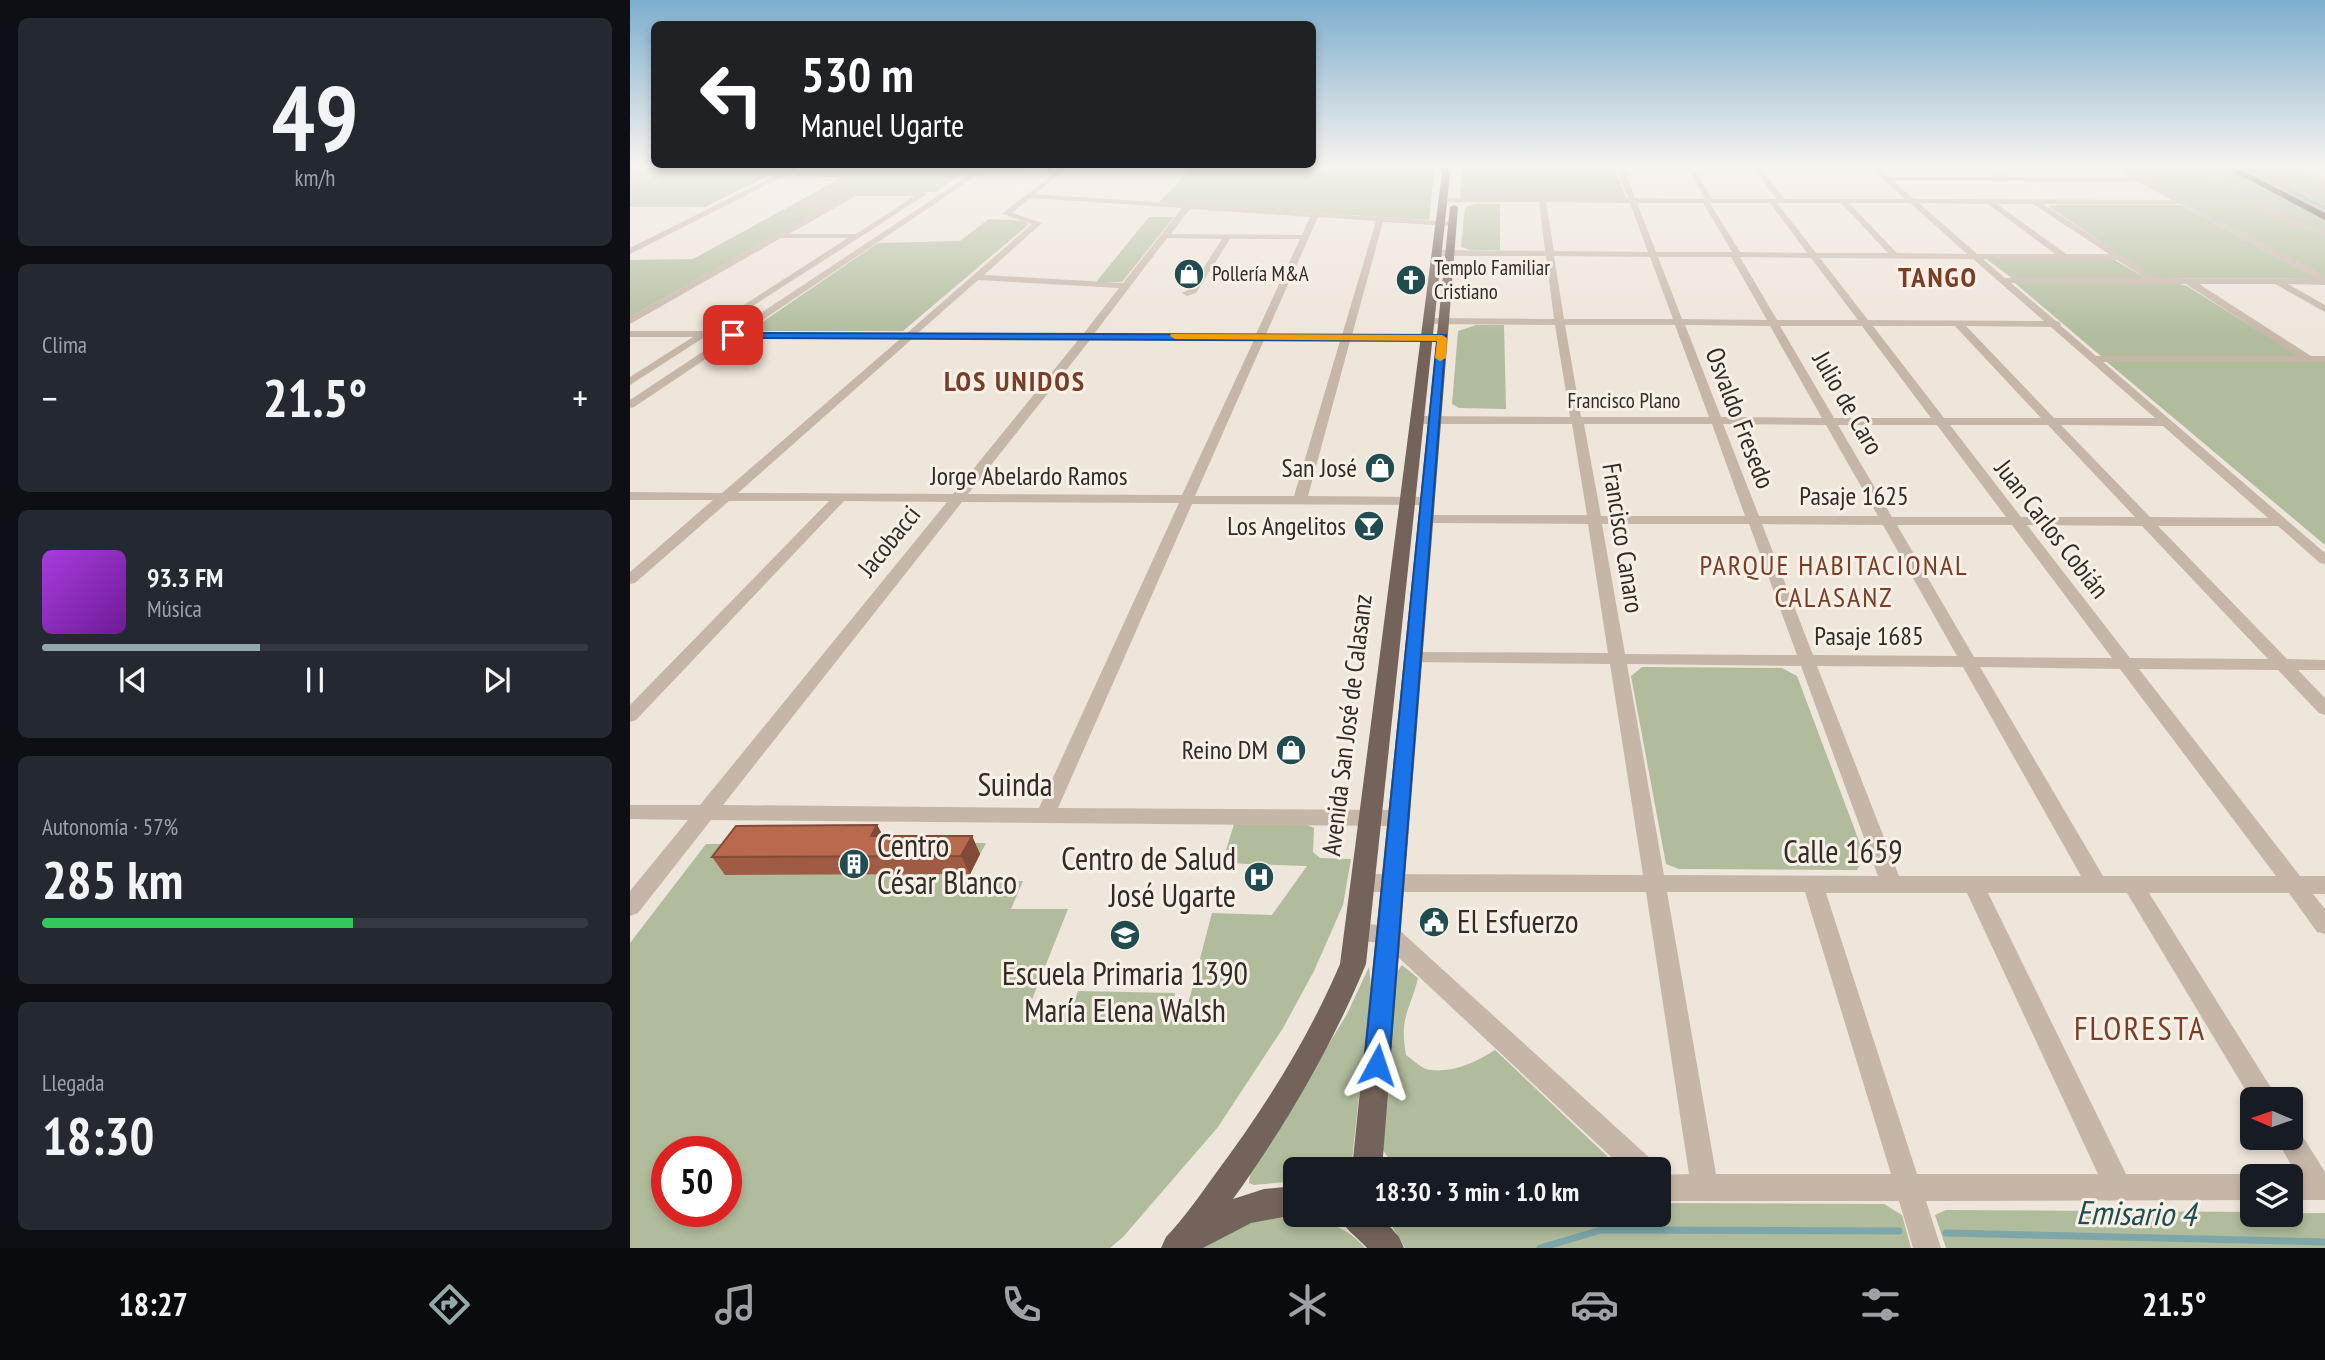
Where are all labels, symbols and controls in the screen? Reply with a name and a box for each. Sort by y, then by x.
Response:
text: 530 m [801,42,914,106]
icon: left [686,49,777,140]
text: 49 [272,58,359,176]
text: Manuel Ugarte [801,104,964,146]
text: km/h [295,163,335,192]
place label: Templo Familiar Cristiano [1434,254,1550,305]
shop icon: Pollería M&A [1172,257,1206,291]
district label: TANGO [1898,258,1978,295]
place label: Pollería M&A [1212,260,1309,287]
church icon: Templo Familiar Cristiano [1394,263,1428,297]
pin [703,305,763,365]
icon: arrive [714,316,752,354]
text: Clima [42,330,87,359]
street label: Osvaldo Fresedo [1699,343,1782,493]
street label: Julio de Caro [1805,344,1891,460]
district label: LOS UNIDOS [944,362,1086,399]
text: 21.5° [263,364,367,431]
text: − [42,373,58,422]
text: + [572,373,588,422]
street label: Francisco Plano [1568,387,1680,414]
place label: San José [1282,451,1357,484]
shop icon: San José [1363,451,1397,485]
street label: Juan Carlos Cobián [1987,452,2117,605]
street label: Jorge Abelardo Ramos [929,459,1128,492]
street label: Francisco Canaro [1595,461,1652,615]
street label: Pasaje 1625 [1799,479,1909,512]
street label: Jacobacci [849,498,927,584]
place label: Los Angelitos [1227,509,1346,542]
bar icon: Los Angelitos [1352,509,1386,543]
district label: PARQUE HABITACIONAL CALASANZ [1699,546,1969,615]
text: 93.3 FM [147,561,223,594]
street label: Avenida San José de Calasanz [1314,592,1379,858]
text: Música [147,594,202,623]
street label: Pasaje 1685 [1814,619,1924,652]
icon: previous [114,661,152,699]
icon: pause [296,661,334,699]
icon: next [478,661,516,699]
place label: Reino DM [1182,733,1268,766]
shop icon: Reino DM [1274,733,1308,767]
street label: Suinda [977,763,1053,805]
text: Autonomía · 57% [42,812,178,841]
place label: Centro César Blanco [877,824,1017,903]
street label: Calle 1659 [1783,830,1903,872]
place label: Centro de Salud José Ugarte [1061,837,1236,916]
text: 285 km [42,846,183,913]
building icon: Centro César Blanco [837,847,871,881]
hospital icon: Centro de Salud José Ugarte [1242,860,1276,894]
place label: El Esfuerzo [1457,900,1579,942]
public building icon: El Esfuerzo [1417,905,1451,939]
school or university icon: Escuela Primaria 1390 María Elena Walsh [1108,918,1142,952]
place label: Escuela Primaria 1390 María Elena Walsh [1002,952,1248,1031]
district label: FLORESTA [2074,1006,2206,1049]
position arrow [1340,1028,1414,1102]
text: Llegada [42,1068,105,1097]
north arrow [2240,1087,2303,1150]
map controls [2240,1087,2303,1227]
text: 18:30 [42,1102,154,1169]
speed limit sign: 50 [651,1136,742,1227]
button: layers [2240,1164,2303,1227]
text: 18:30 · 3 min · 1.0 km [1375,1175,1579,1208]
water label: Emisario 4 [2076,1190,2199,1235]
icon: directions [425,1280,474,1329]
icon: music [711,1280,760,1329]
icon: phone [997,1280,1046,1329]
icon: climate [1283,1280,1332,1329]
icon: car [1570,1280,1619,1329]
icon: filters [1856,1280,1905,1329]
text: 18:27 [119,1283,188,1325]
text: 21.5° [2142,1283,2206,1325]

